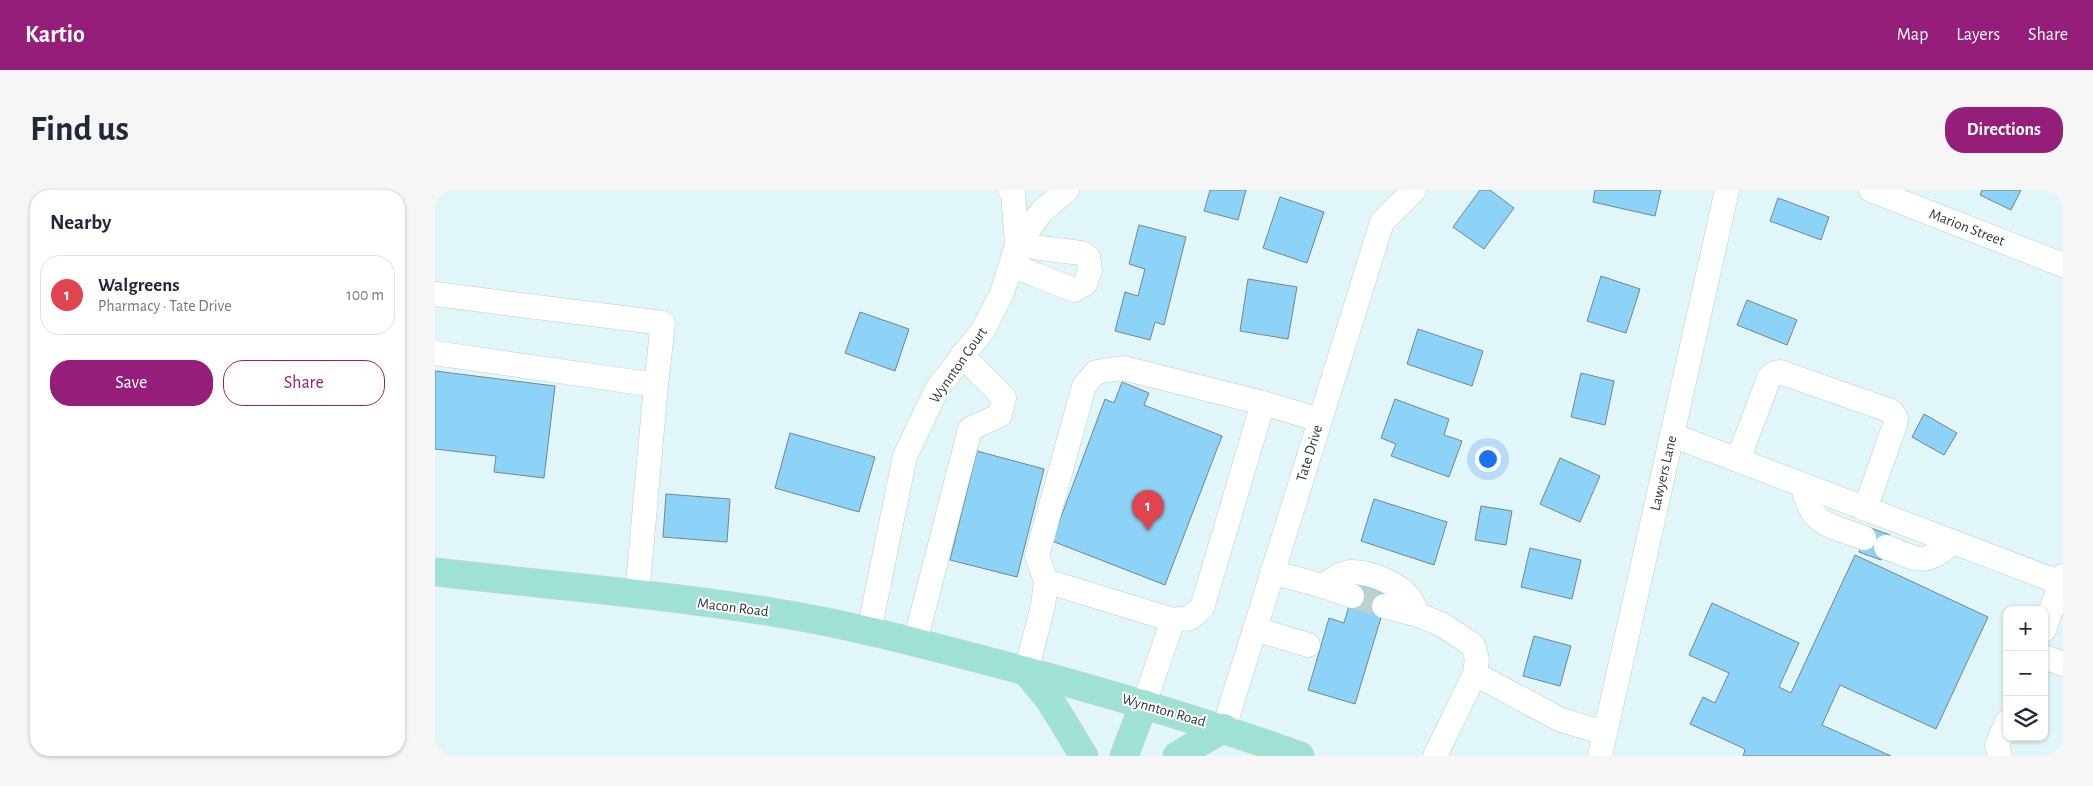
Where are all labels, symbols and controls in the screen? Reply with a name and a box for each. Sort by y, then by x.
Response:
text: Kartio [25,23,85,47]
text: Map [1897,26,1928,44]
text: Layers [1956,26,2000,44]
text: Share [2028,26,2068,44]
button: Directions [1945,107,2063,153]
text: Find us [30,112,129,147]
street label: Marion Street [1927,206,2007,249]
text: Nearby [50,212,111,233]
text: Walgreens [98,276,180,295]
text: 1 [64,287,70,303]
text: 100 m [346,287,384,303]
text: Pharmacy · Tate Drive [98,298,232,314]
street label: Wynnton Court [927,324,990,406]
button: Save [50,360,213,406]
button: Share [223,360,385,406]
street label: Tate Drive [1294,423,1325,483]
street label: Lawyers Lane [1648,434,1679,512]
your location [1475,446,1501,472]
pin: 1 [1132,490,1164,531]
street label: Macon Road [696,596,770,619]
map controls [2003,606,2048,741]
button: + [2003,606,2048,651]
button: − [2003,651,2048,696]
street label: Wynnton Road [1120,691,1208,730]
button: layers [2003,696,2048,741]

